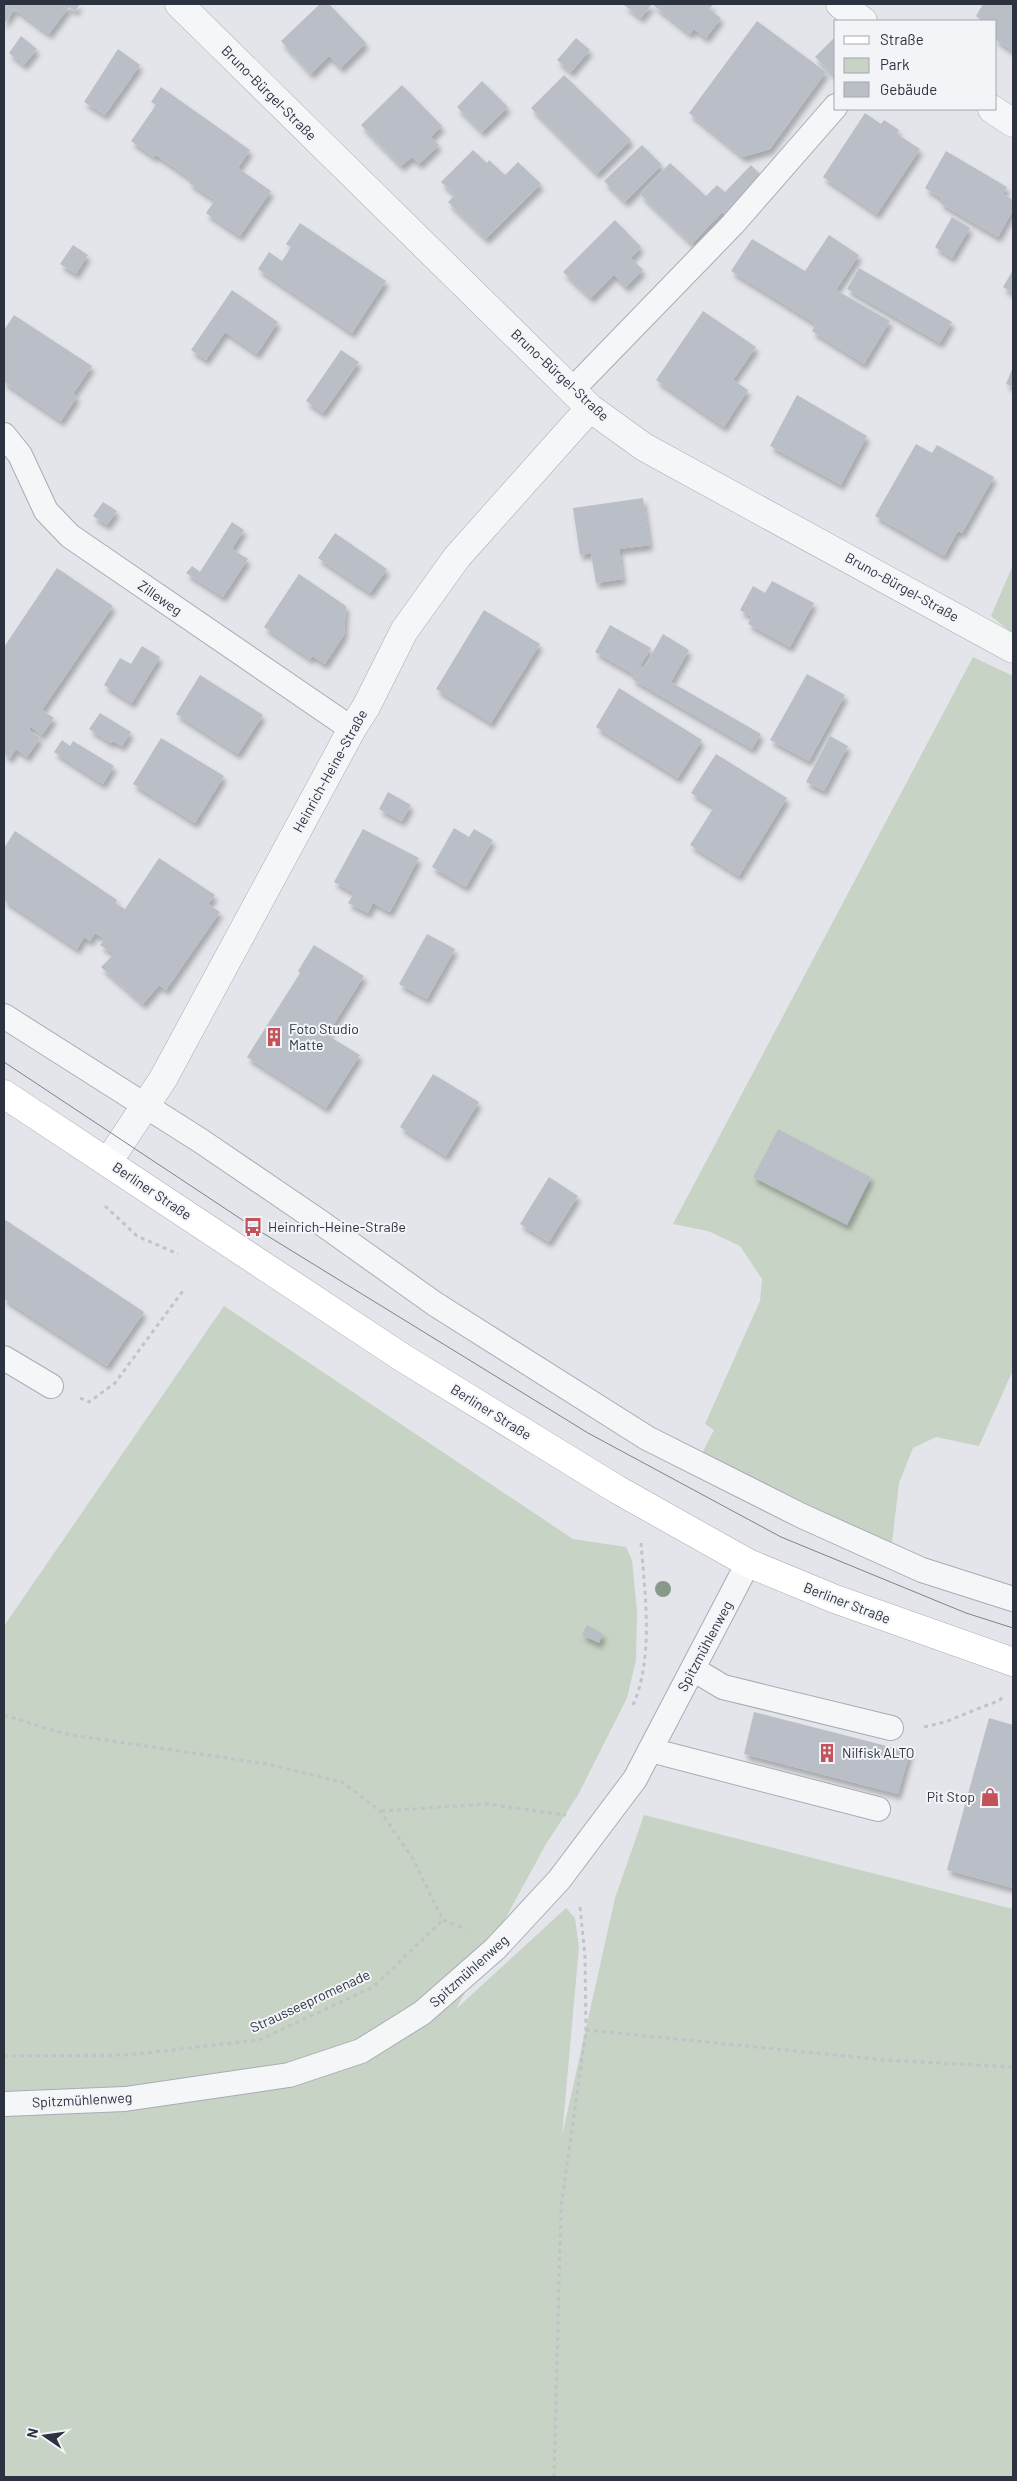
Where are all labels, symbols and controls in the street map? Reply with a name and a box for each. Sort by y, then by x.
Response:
legend [834,20,997,110]
text: Straße [880,30,924,48]
street label: Bruno-Bürgel-Straße [218,42,320,144]
text: Park [880,55,910,73]
text: Gebäude [880,80,937,98]
street label: Bruno-Bürgel-Straße [508,325,613,424]
street label: Bruno-Bürgel-Straße [842,548,962,625]
street label: Zilleweg [135,576,186,619]
street label: Heinrich-Heine-Straße [289,706,370,835]
place label: Foto Studio Matte [289,1020,359,1053]
building icon: Foto Studio Matte [263,1026,285,1048]
street label: Berliner Straße [110,1158,195,1223]
bus stop icon: Heinrich-Heine-Straße [242,1216,264,1238]
place label: Heinrich-Heine-Straße [268,1218,406,1235]
street label: Berliner Straße [448,1380,535,1443]
street label: Berliner Straße [801,1578,893,1627]
street label: Spitzmühlenweg [673,1597,736,1694]
building icon: Nilfisk ALTO [816,1742,838,1764]
place label: Nilfisk ALTO [842,1744,915,1761]
shop icon: Pit Stop [979,1786,1001,1808]
place label: Pit Stop [927,1788,975,1805]
street label: Spitzmühlenweg [426,1931,512,2011]
street label: Strausseepromenade [247,1965,372,2036]
street label: Spitzmühlenweg [31,2088,133,2111]
north arrow [20,2411,70,2461]
text: N [23,2427,41,2439]

